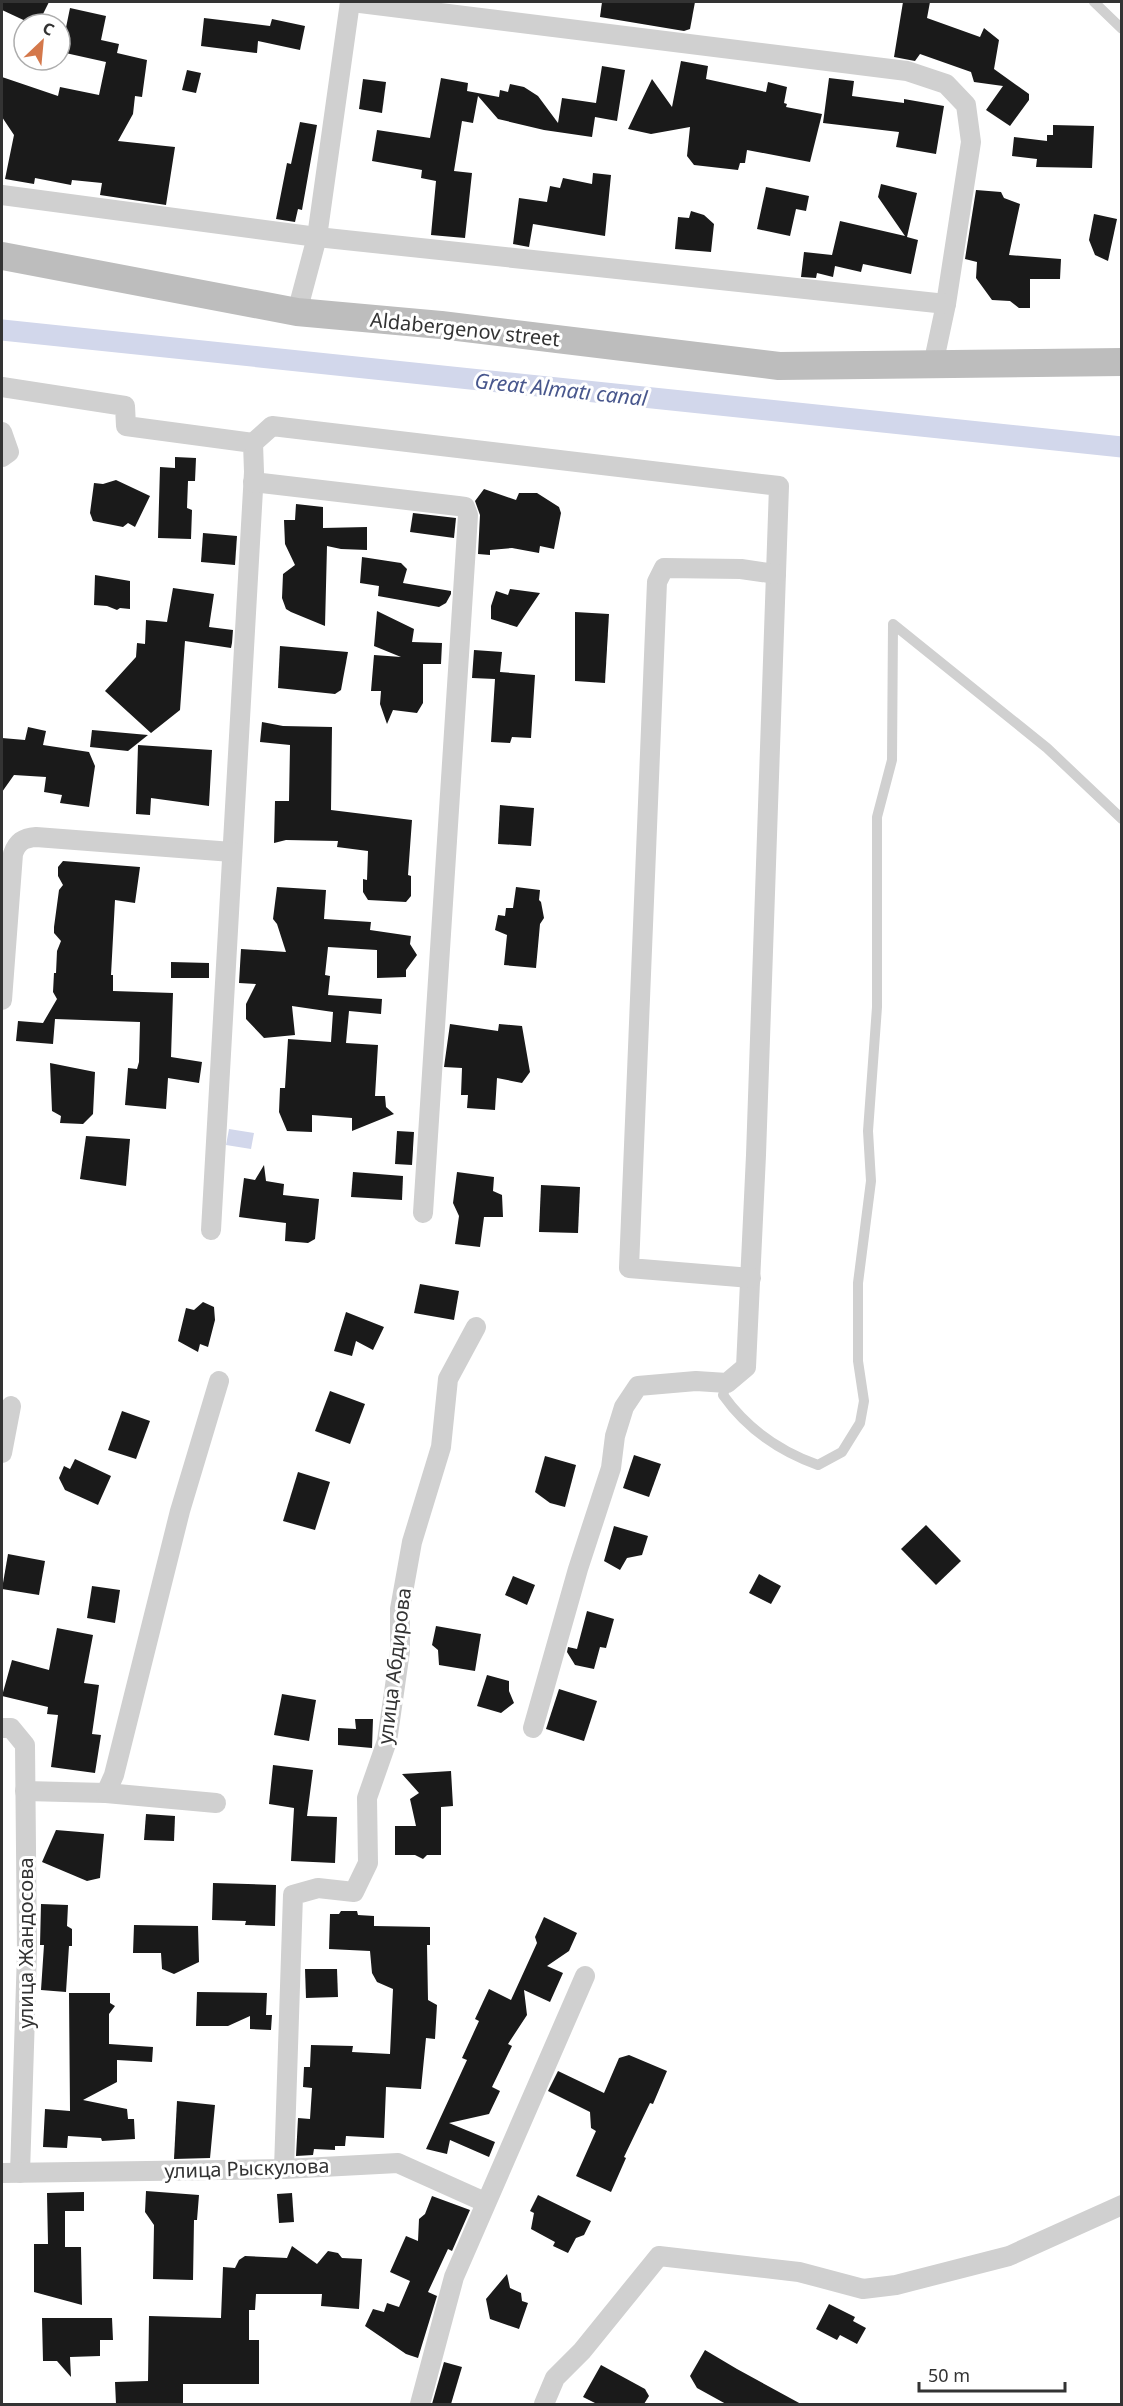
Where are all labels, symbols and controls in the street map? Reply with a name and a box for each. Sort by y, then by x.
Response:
north arrow [12,12,72,72]
text: С [39,16,58,41]
street label: Aldabergenov street [369,306,561,352]
water label: Great Almatı canal [473,366,649,412]
street label: улица Абдирова [371,1586,417,1746]
street label: улица Жандосова [12,1857,39,2029]
street label: улица Рыскулова [164,2152,330,2184]
scale bar [919,2355,1064,2393]
text: 50 m [928,2363,970,2387]

